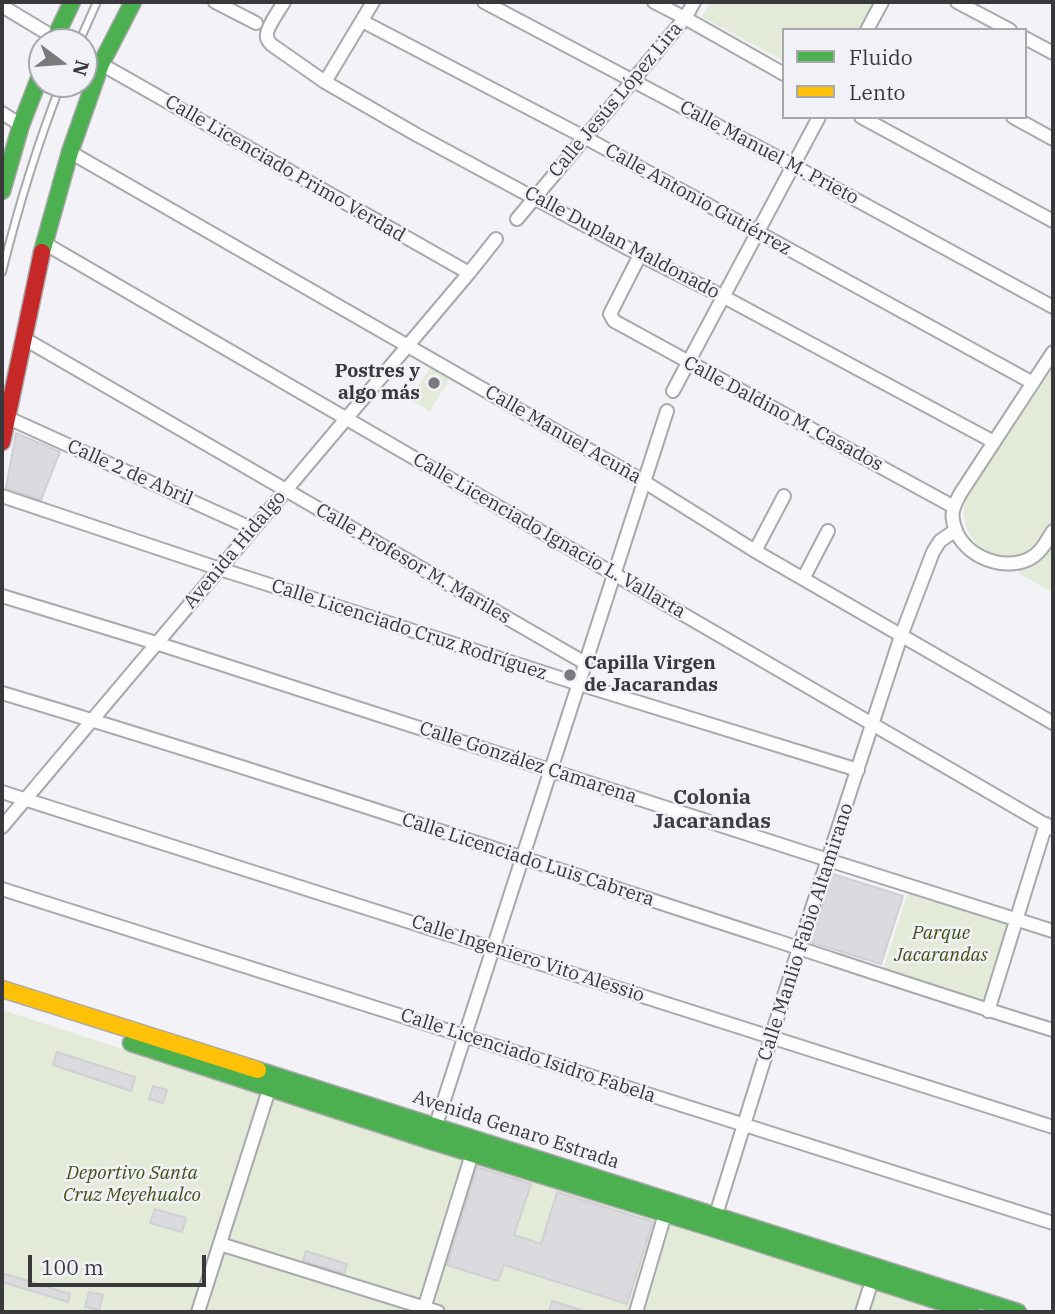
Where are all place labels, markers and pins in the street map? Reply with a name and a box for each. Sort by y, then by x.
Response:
place label: Postres y algo más [335,361,420,405]
marker: Postres y algo más [426,375,442,391]
place label: Capilla Virgen de Jacarandas [584,653,718,697]
marker: Capilla Virgen de Jacarandas [562,667,578,683]

